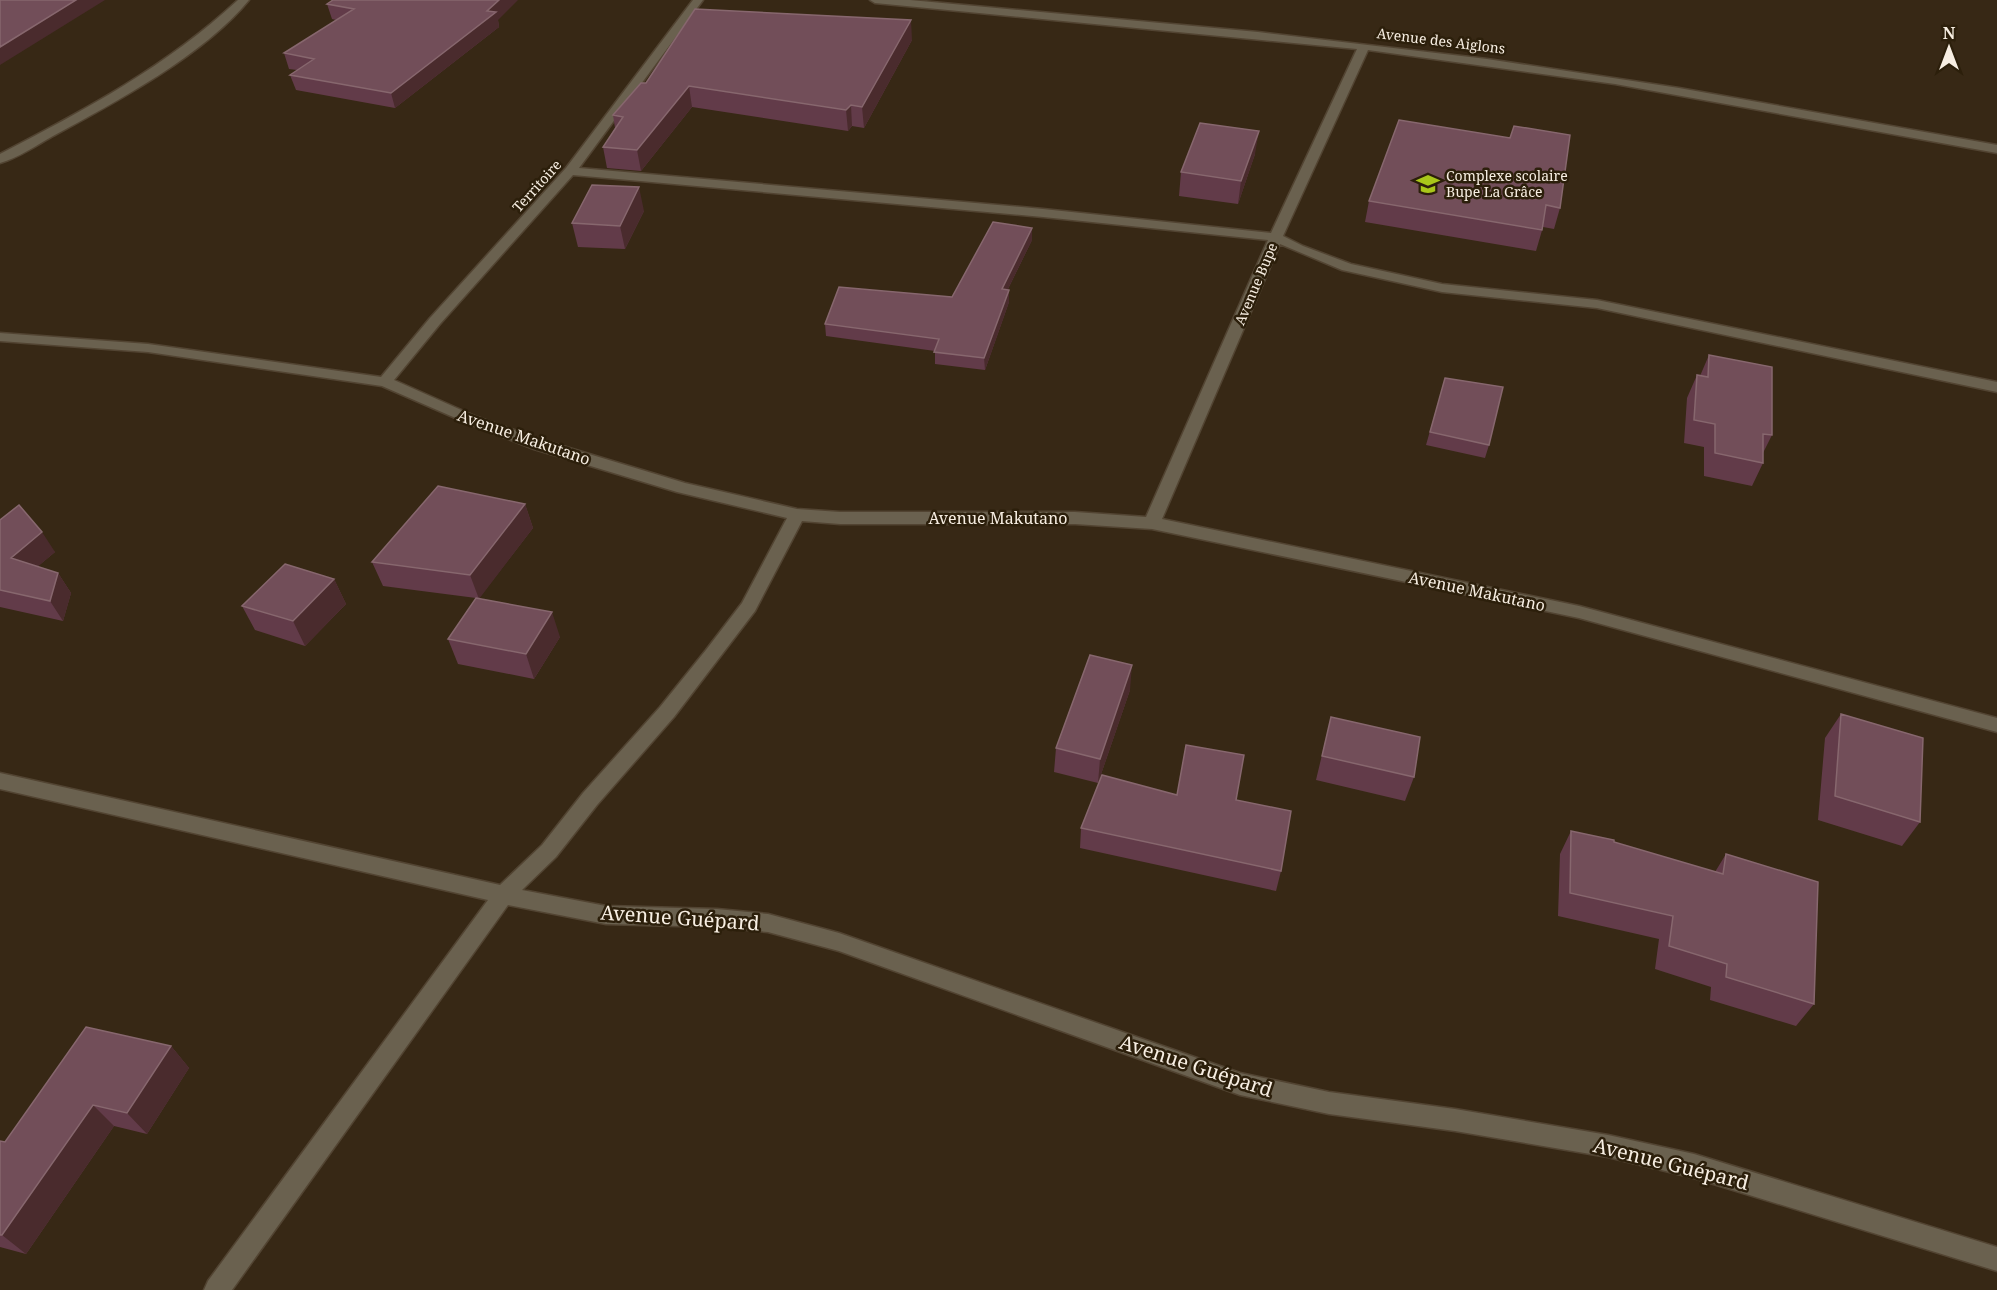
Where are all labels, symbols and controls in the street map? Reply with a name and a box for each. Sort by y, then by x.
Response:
north arrow [1919,18,1979,78]
text: N [1943,22,1956,44]
street label: Avenue des Aiglons [1376,23,1506,58]
street label: Territoire [508,155,565,216]
place label: Complexe scolaire Bupe La Grâce [1446,166,1568,201]
school or university icon: Complexe scolaire Bupe La Grâce [1415,171,1441,197]
street label: Avenue Bupe [1230,240,1281,328]
street label: Avenue Makutano [455,404,593,470]
street label: Avenue Makutano [928,507,1068,529]
street label: Avenue Makutano [1407,566,1547,616]
street label: Avenue Guépard [599,898,761,937]
street label: Avenue Guépard [1116,1028,1276,1103]
street label: Avenue Guépard [1590,1131,1752,1196]

